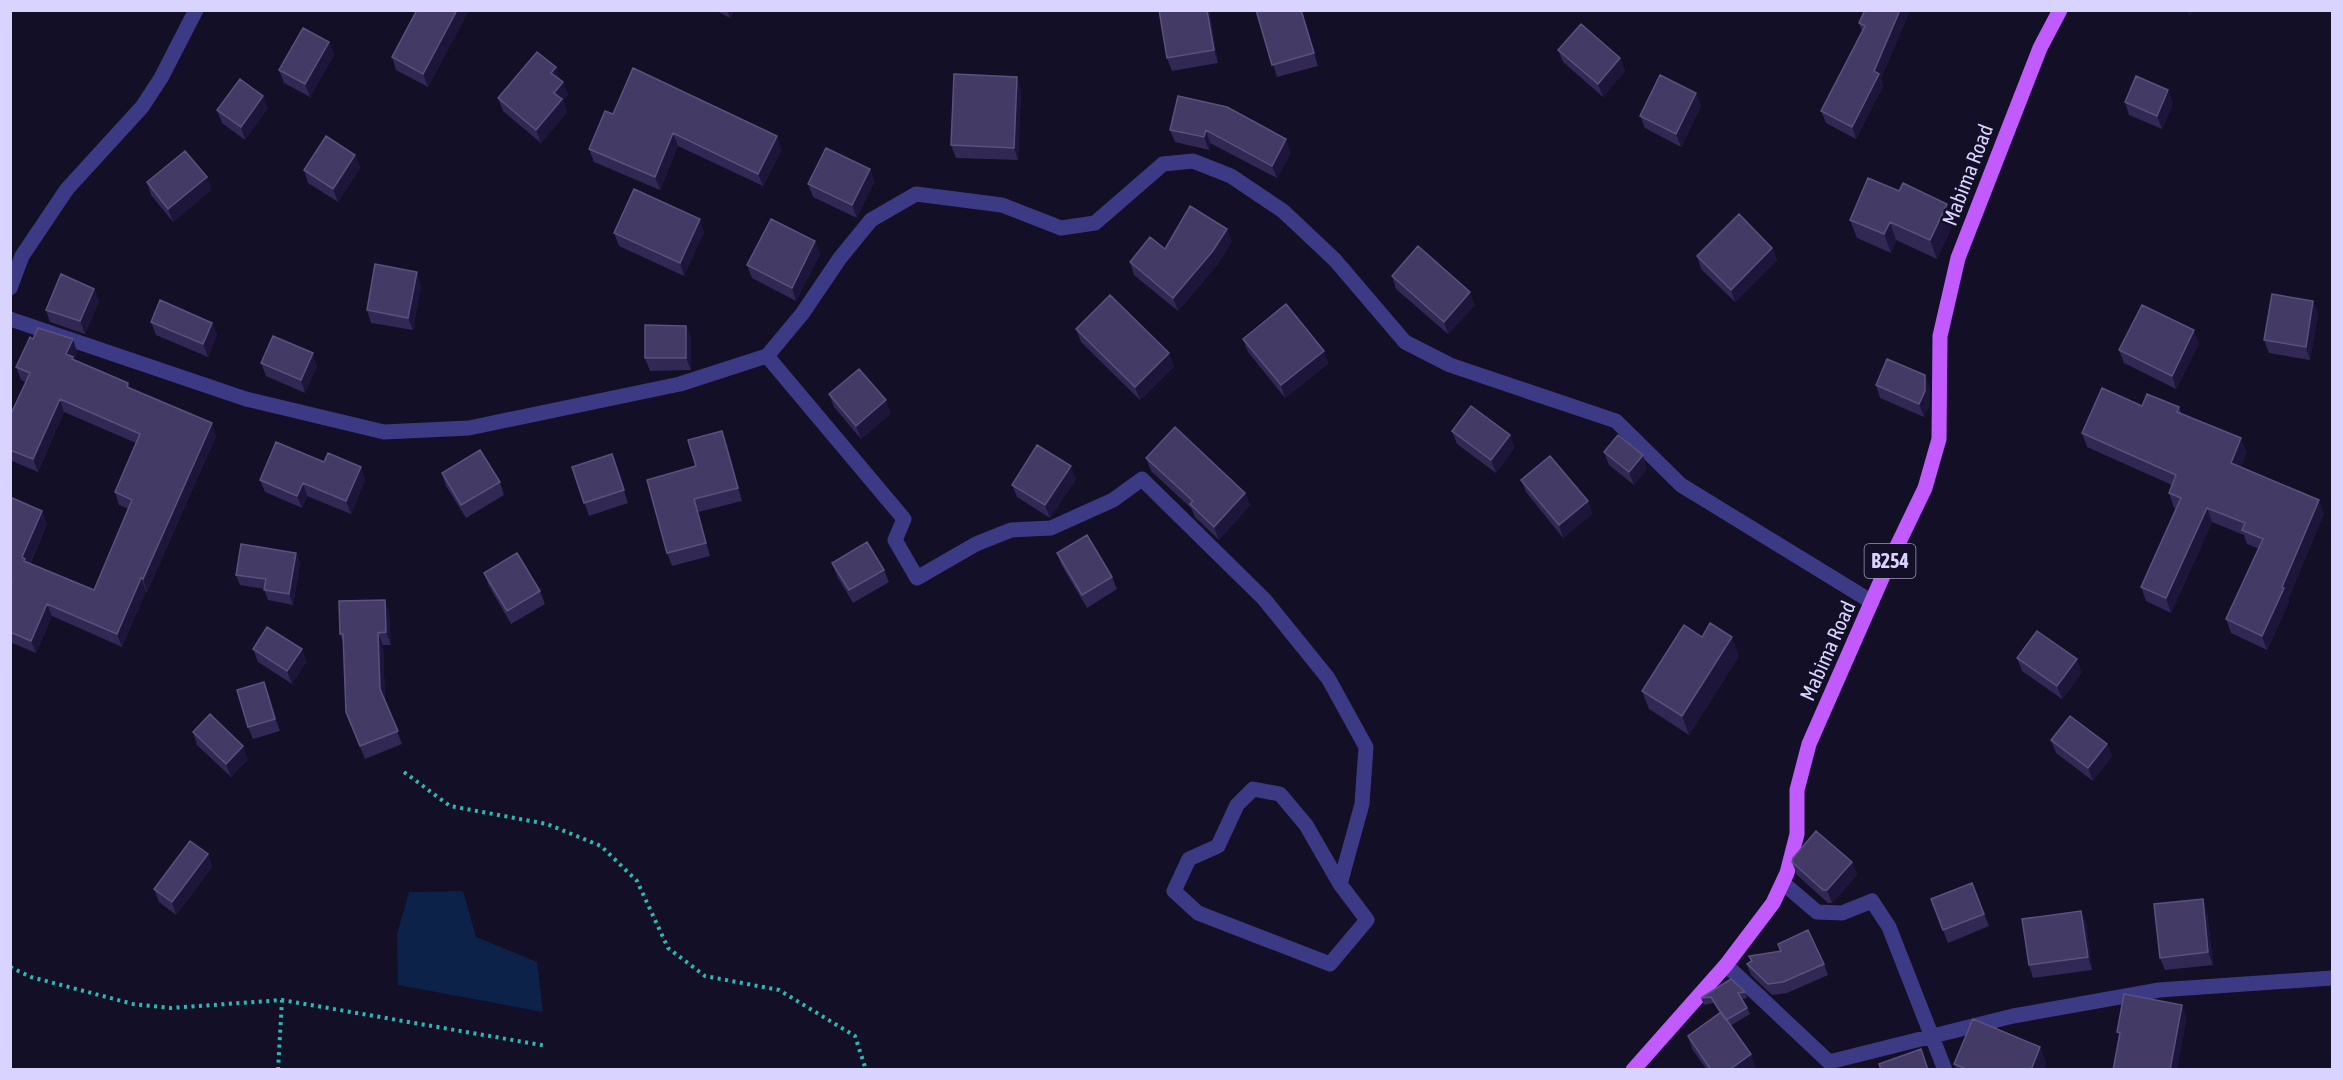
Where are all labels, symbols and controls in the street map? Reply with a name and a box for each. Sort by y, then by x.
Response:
street label: Mabima Road [1937,121,1997,229]
road number: B254 [1864,544,1916,578]
street label: Mabima Road [1794,597,1860,704]

